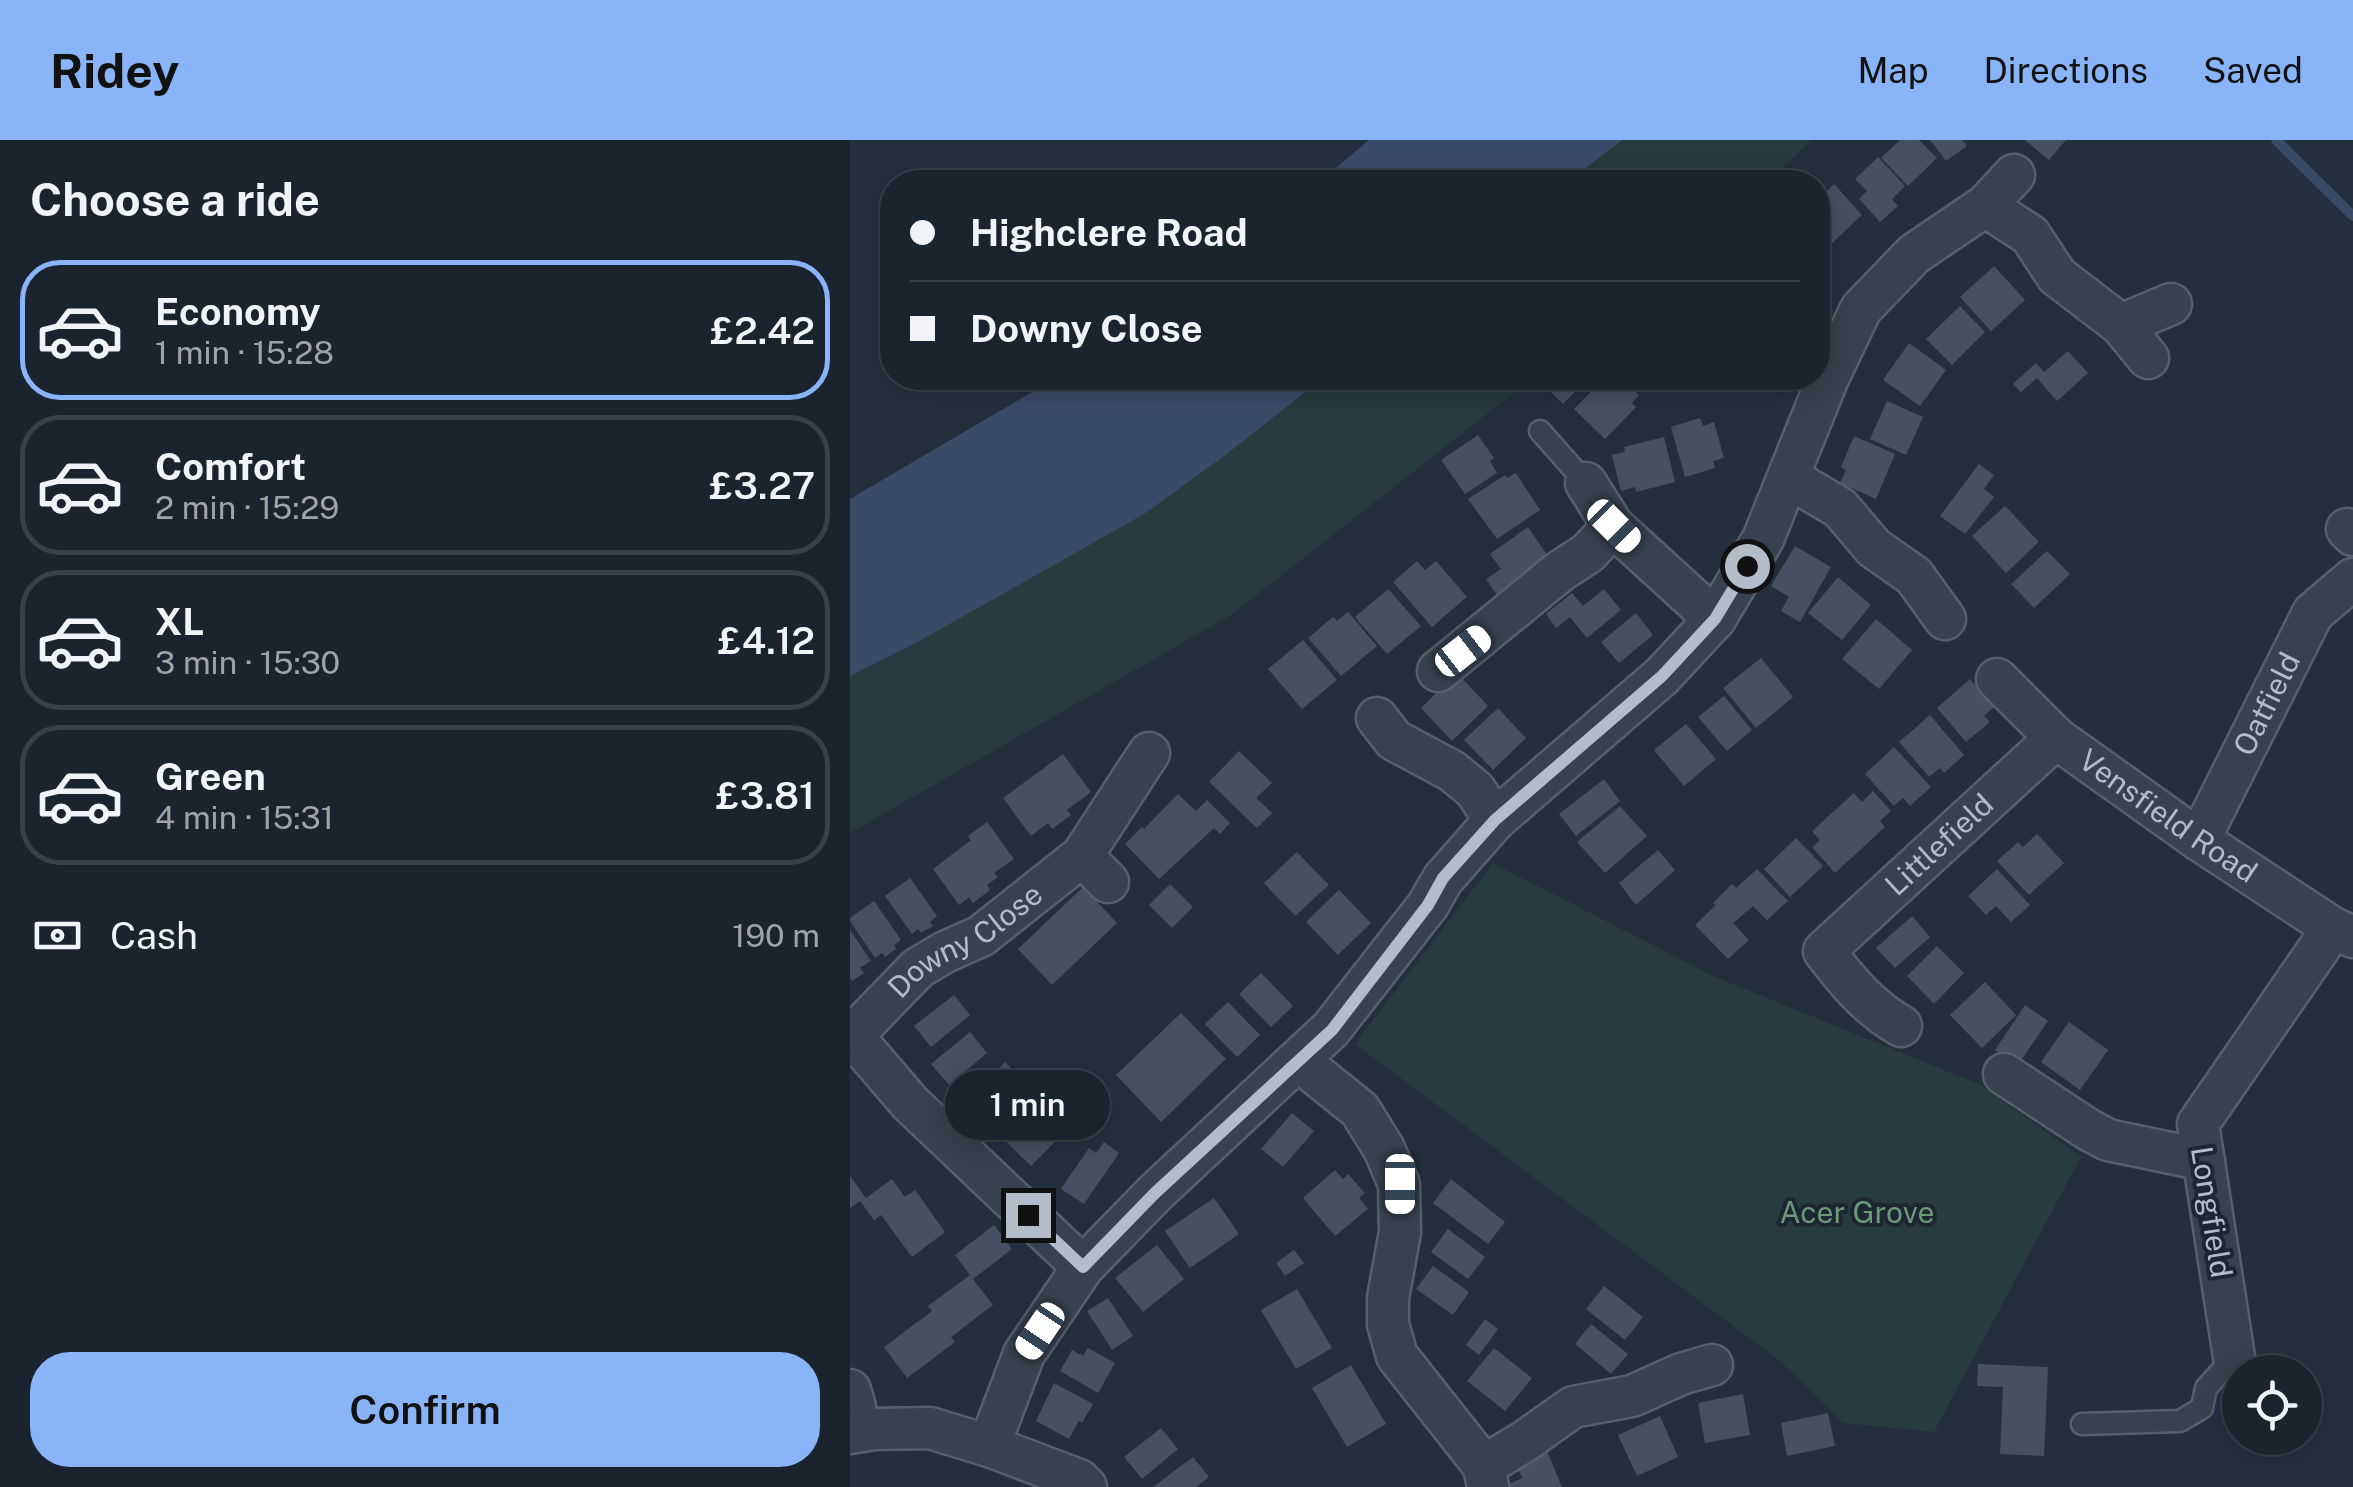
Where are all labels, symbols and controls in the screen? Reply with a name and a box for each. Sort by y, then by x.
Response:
text: Ridey [50,42,179,99]
text: Map [1857,50,1928,91]
text: Directions [1983,50,2148,91]
text: Saved [2203,50,2303,91]
text: Choose a ride [30,173,320,226]
text: Highclere Road [970,210,1248,255]
icon: car [35,285,125,375]
text: Economy [155,289,321,334]
text: Downy Close [970,306,1203,351]
text: £2.42 [710,308,815,353]
text: 1 min · 15:28 [155,334,334,371]
icon: car [35,440,125,530]
text: Comfort [155,444,306,489]
text: £3.27 [709,463,815,508]
text: 2 min · 15:29 [155,489,339,526]
car [1582,494,1646,558]
route start [1725,544,1770,589]
icon: car [35,595,125,685]
text: XL [155,599,204,644]
text: £4.12 [718,618,815,663]
car [1430,621,1496,681]
text: 3 min · 15:30 [155,644,340,681]
street label: Oatfield [2225,646,2307,761]
street label: Vensfield Road [2072,741,2264,890]
icon: car [35,750,125,840]
text: Green [155,754,266,799]
text: £3.81 [716,773,815,818]
street label: Littlefield [1877,786,2000,903]
text: 4 min · 15:31 [155,799,334,836]
street label: Downy Close [880,876,1049,1005]
icon: cash [30,908,85,963]
text: Cash [110,913,198,958]
text: 190 m [732,917,820,954]
callout: 1 min [946,1070,1110,1140]
text: 1 min [989,1086,1066,1123]
street label: Longfield [2184,1144,2240,1280]
car [1385,1154,1415,1214]
route end [1006,1193,1051,1238]
park label: Acer Grove [1779,1194,1935,1230]
car [1011,1298,1069,1364]
button: Confirm [30,1352,820,1467]
map controls [2222,1355,2322,1455]
button: locate [2222,1355,2322,1455]

